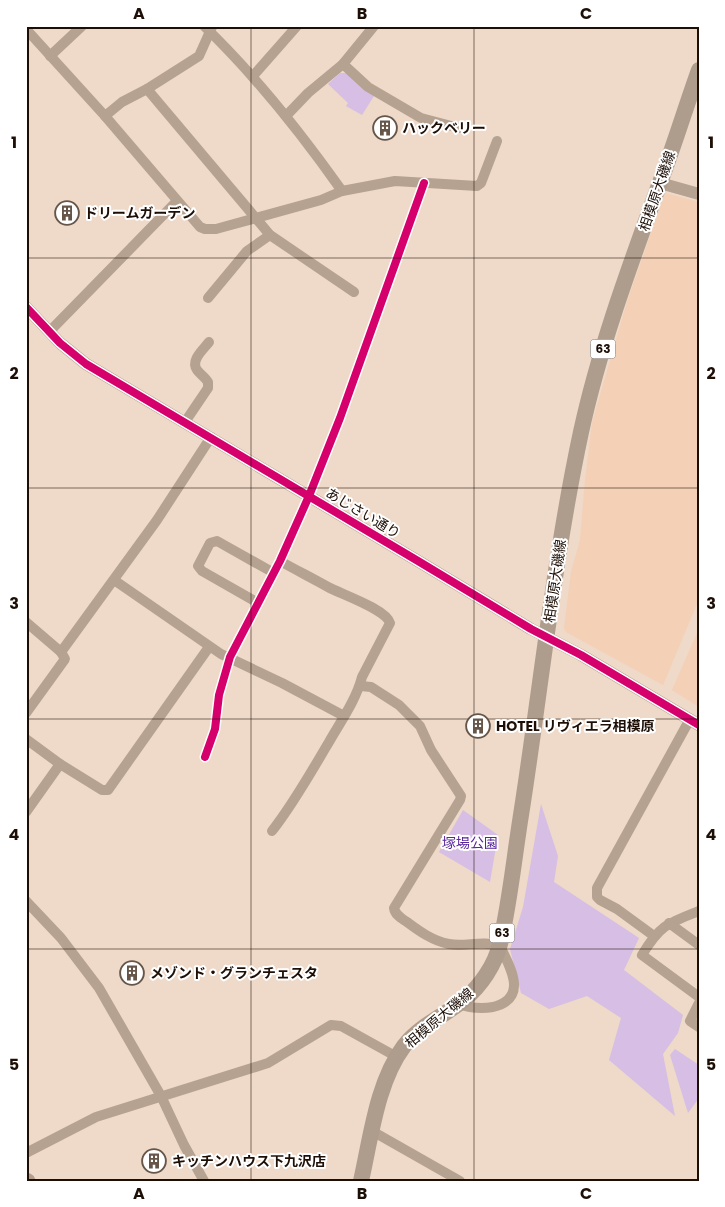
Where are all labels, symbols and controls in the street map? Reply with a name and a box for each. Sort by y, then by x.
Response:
text: A [133,2,145,25]
text: B [357,2,367,25]
text: C [580,2,592,25]
building icon: ハックベリー [372,115,398,141]
place label: ハックベリー [402,118,486,138]
text: 1 [11,131,17,154]
text: 1 [708,131,714,154]
street label: 相模原大磯線 [634,148,680,234]
building icon: ドリームガーデン [54,200,80,226]
place label: ドリームガーデン [84,203,196,223]
road number: 63 [590,339,616,358]
text: 2 [9,362,19,385]
text: 2 [706,362,716,385]
street label: あじさい通り [322,483,404,543]
street label: 相模原大磯線 [539,538,571,624]
text: 3 [9,592,19,615]
text: 3 [706,592,716,615]
building icon: HOTEL リヴィエラ相模原 [465,713,491,739]
place label: HOTEL リヴィエラ相模原 [496,716,655,736]
text: 4 [9,823,20,846]
text: 4 [706,823,717,846]
park label: 塚場公園 [442,833,498,853]
road number: 63 [490,924,514,942]
building icon: メゾンド・グランチェスタ [119,960,145,986]
place label: メゾンド・グランチェスタ [150,963,318,983]
street label: 相模原大磯線 [400,983,478,1053]
text: 5 [9,1053,19,1076]
text: 5 [706,1053,716,1076]
building icon: キッチンハウス下九沢店 [141,1148,167,1174]
place label: キッチンハウス下九沢店 [172,1151,326,1171]
text: A [133,1182,145,1205]
text: B [357,1182,367,1205]
text: C [580,1182,592,1205]

